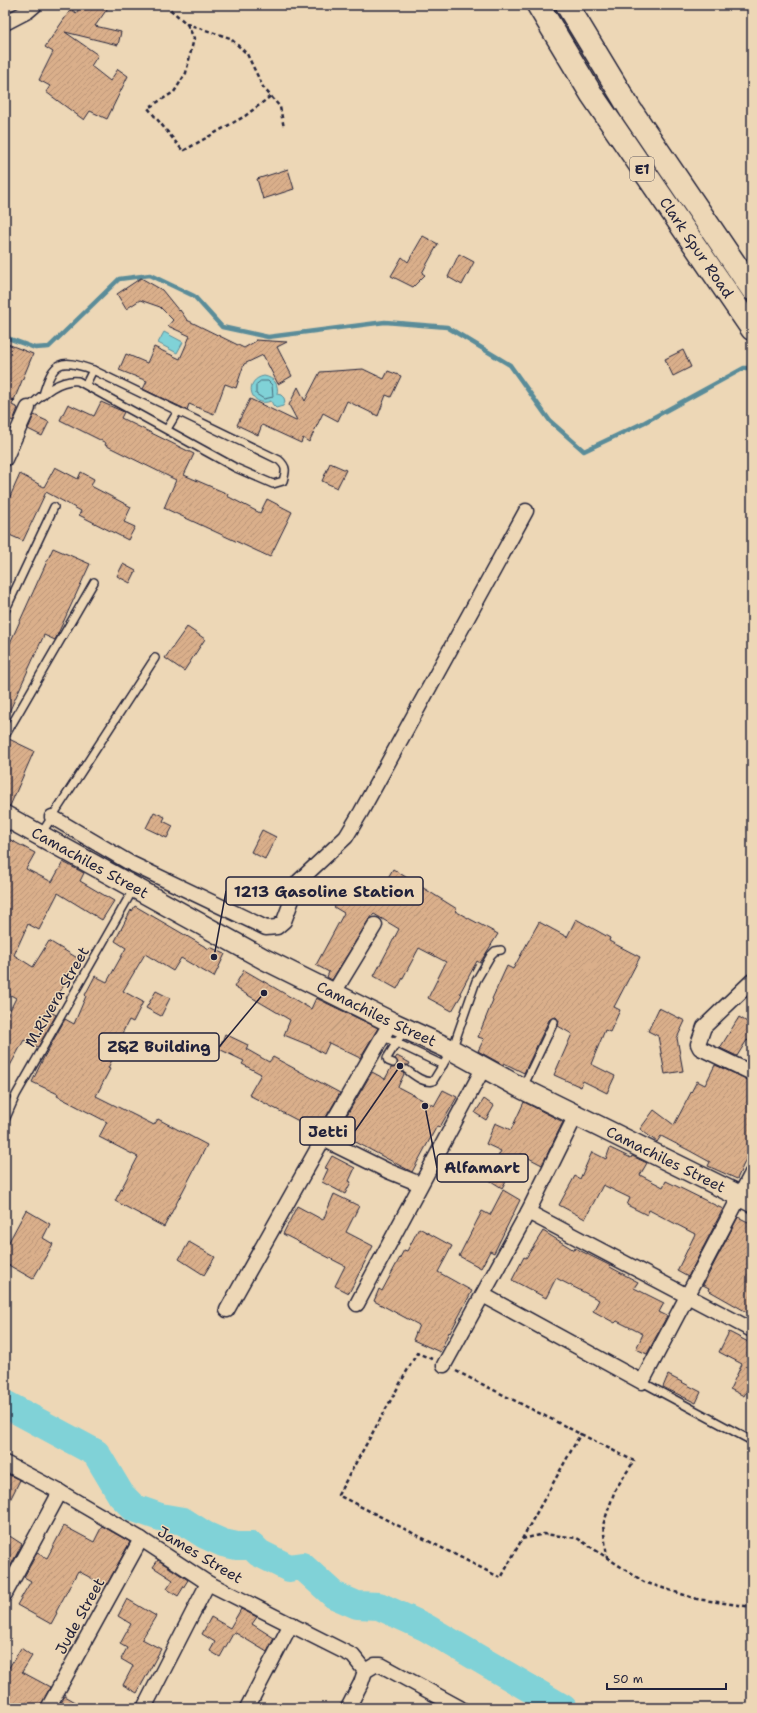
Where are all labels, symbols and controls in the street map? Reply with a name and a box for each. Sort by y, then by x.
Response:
road number: E1 [630,157,654,181]
street label: Clark Spur Road [655,193,738,302]
street label: Camachiles Street [28,823,152,903]
callout: 1213 Gasoline Station [226,877,423,905]
text: 1213 Gasoline Station [234,881,415,902]
street label: M.Rivera Street [20,943,94,1051]
street label: Camachiles Street [313,977,439,1051]
callout: Z&Z Building [99,1033,219,1061]
text: Z&Z Building [107,1036,211,1057]
callout: Jetti [300,1117,355,1145]
text: Jetti [308,1121,348,1142]
street label: Camachiles Street [603,1122,729,1197]
callout: Alfamart [437,1154,528,1182]
text: Alfamart [444,1157,520,1178]
street label: James Street [154,1522,246,1588]
street label: Jude Street [51,1574,109,1658]
scale bar [607,1665,726,1691]
text: 50 m [613,1671,643,1687]

